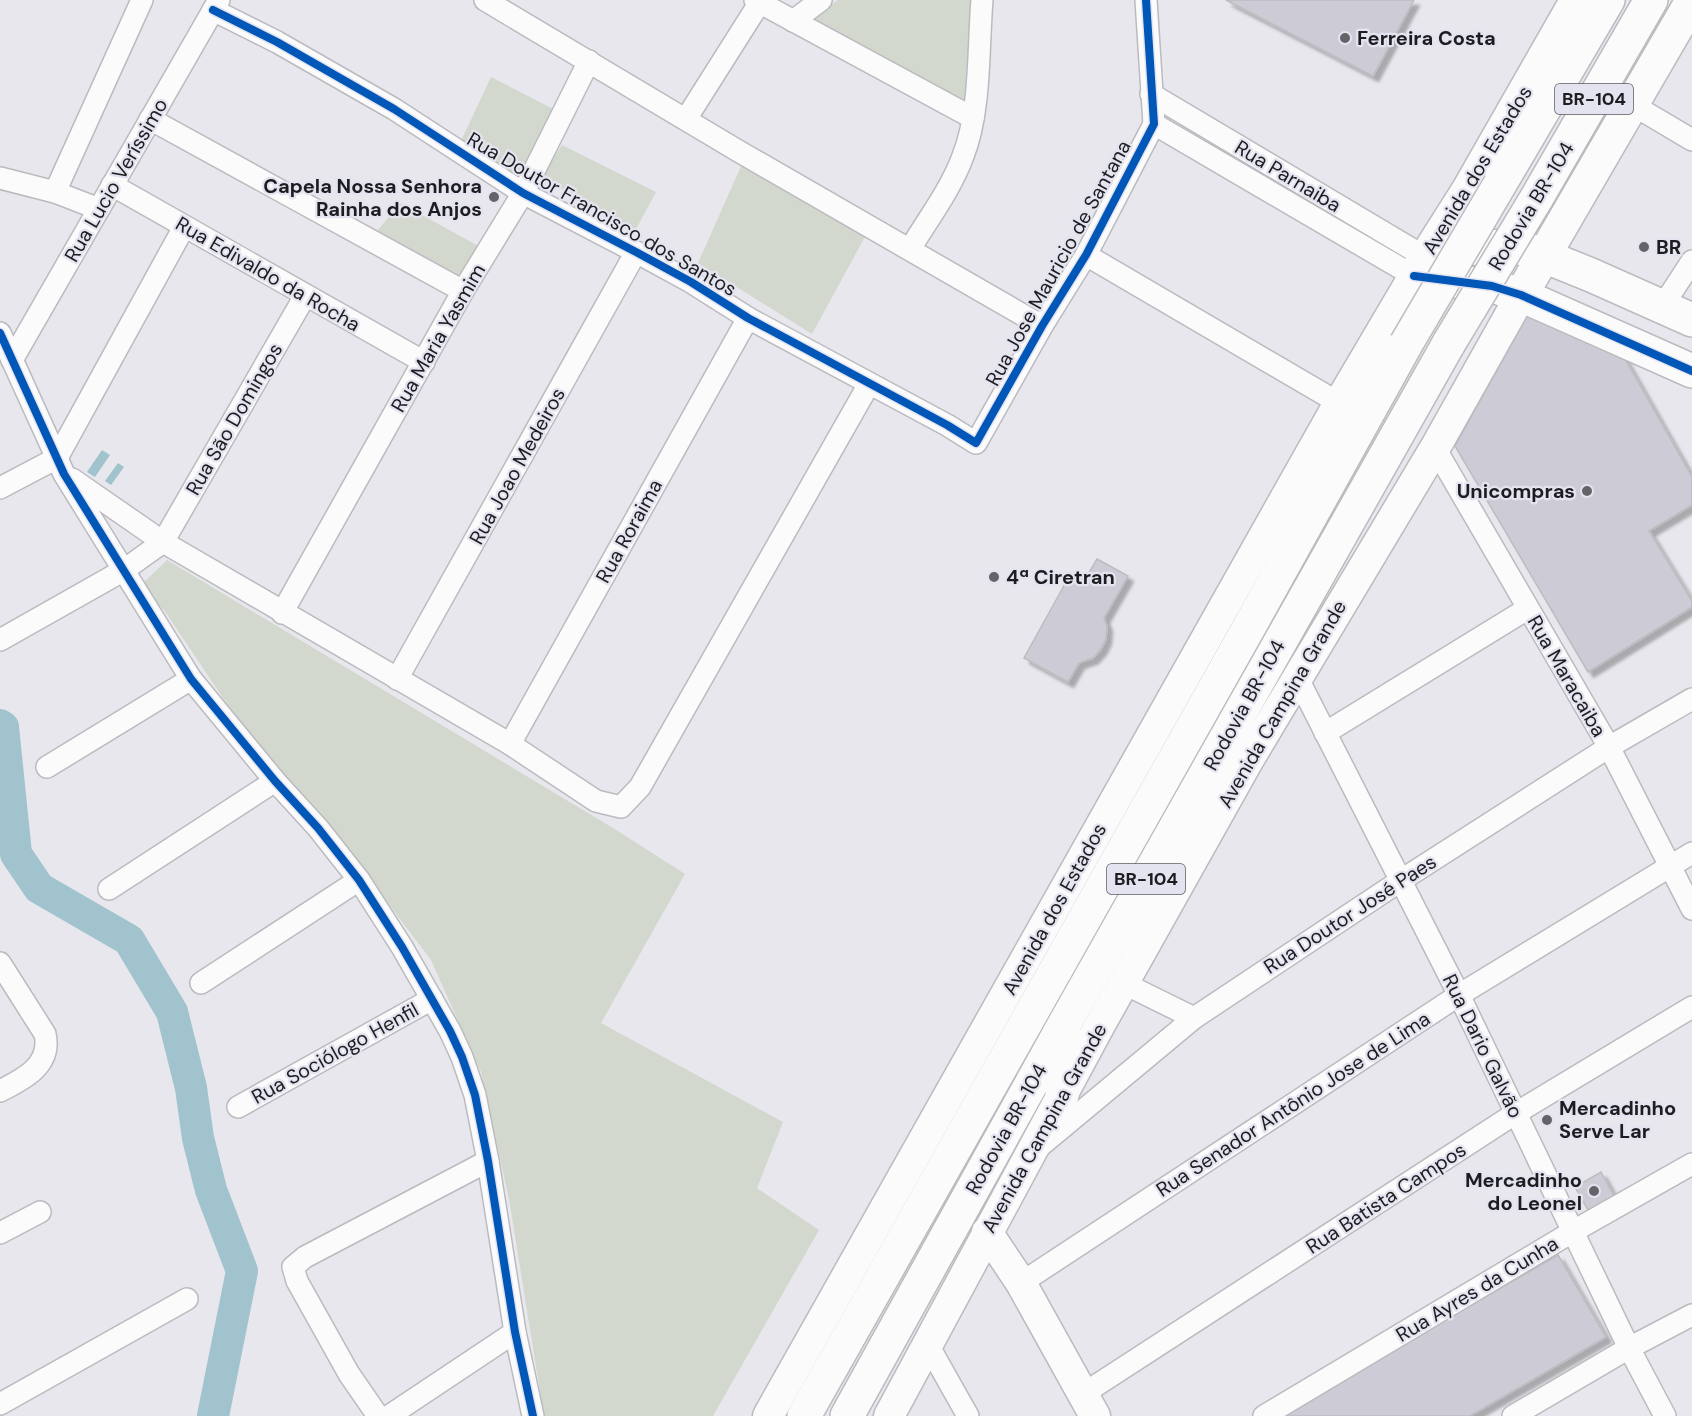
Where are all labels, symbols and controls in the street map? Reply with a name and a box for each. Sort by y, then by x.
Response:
place label: Ferreira Costa [1357,25,1496,51]
marker: Ferreira Costa [1338,31,1352,45]
street label: Avenida dos Estados [1416,81,1538,259]
road number: BR-104 [1555,84,1633,114]
street label: Rua Lucio Veríssimo [59,93,173,267]
street label: Rua Doutor Francisco dos Santos [462,126,742,302]
street label: Rua Parnaiba [1230,134,1346,218]
street label: Rua Jose Mauricio de Santana [979,135,1137,391]
street label: Rodovia BR-104 [1482,137,1580,275]
place label: Capela Nossa Senhora Rainha dos Anjos [263,173,482,222]
marker: Capela Nossa Senhora Rainha dos Anjos [487,190,501,204]
street label: Rua Edivaldo da Rocha [171,210,365,338]
place label: BR [1656,234,1681,260]
marker: BR [1637,240,1651,254]
street label: Rua Maria Yasmim [385,259,491,417]
street label: Rua São Domingos [180,338,288,500]
street label: Rua Joao Medeiros [463,383,571,549]
street label: Rua Roraima [590,475,668,587]
place label: Unicompras [1457,478,1575,504]
marker: Unicompras [1580,484,1594,498]
place label: 4ª Ciretran [1006,564,1115,590]
marker: 4ª Ciretran [987,570,1001,584]
street label: Avenida Campina Grande [1212,596,1352,812]
street label: Rua Maracaiba [1522,611,1612,741]
street label: Rodovia BR-104 [1197,635,1291,775]
street label: Avenida dos Estados [996,819,1112,999]
street label: Rua Doutor José Paes [1259,848,1441,980]
road number: BR-104 [1107,864,1185,894]
street label: Rua Dario Galvão [1437,970,1529,1122]
street label: Rua Sociólogo Henfil [247,996,423,1110]
street label: Rua Senador Antônio Jose de Lima [1151,1006,1435,1202]
street label: Avenida Campina Grande [976,1019,1112,1237]
street label: Rodovia BR-104 [959,1059,1053,1199]
place label: Mercadinho Serve Lar [1559,1095,1676,1144]
marker: Mercadinho Serve Lar [1540,1113,1554,1127]
street label: Rua Batista Campos [1301,1136,1471,1260]
place label: Mercadinho do Leonel [1465,1167,1582,1216]
marker: Mercadinho do Leonel [1587,1184,1601,1198]
street label: Rua Ayres da Cunha [1391,1230,1563,1348]

